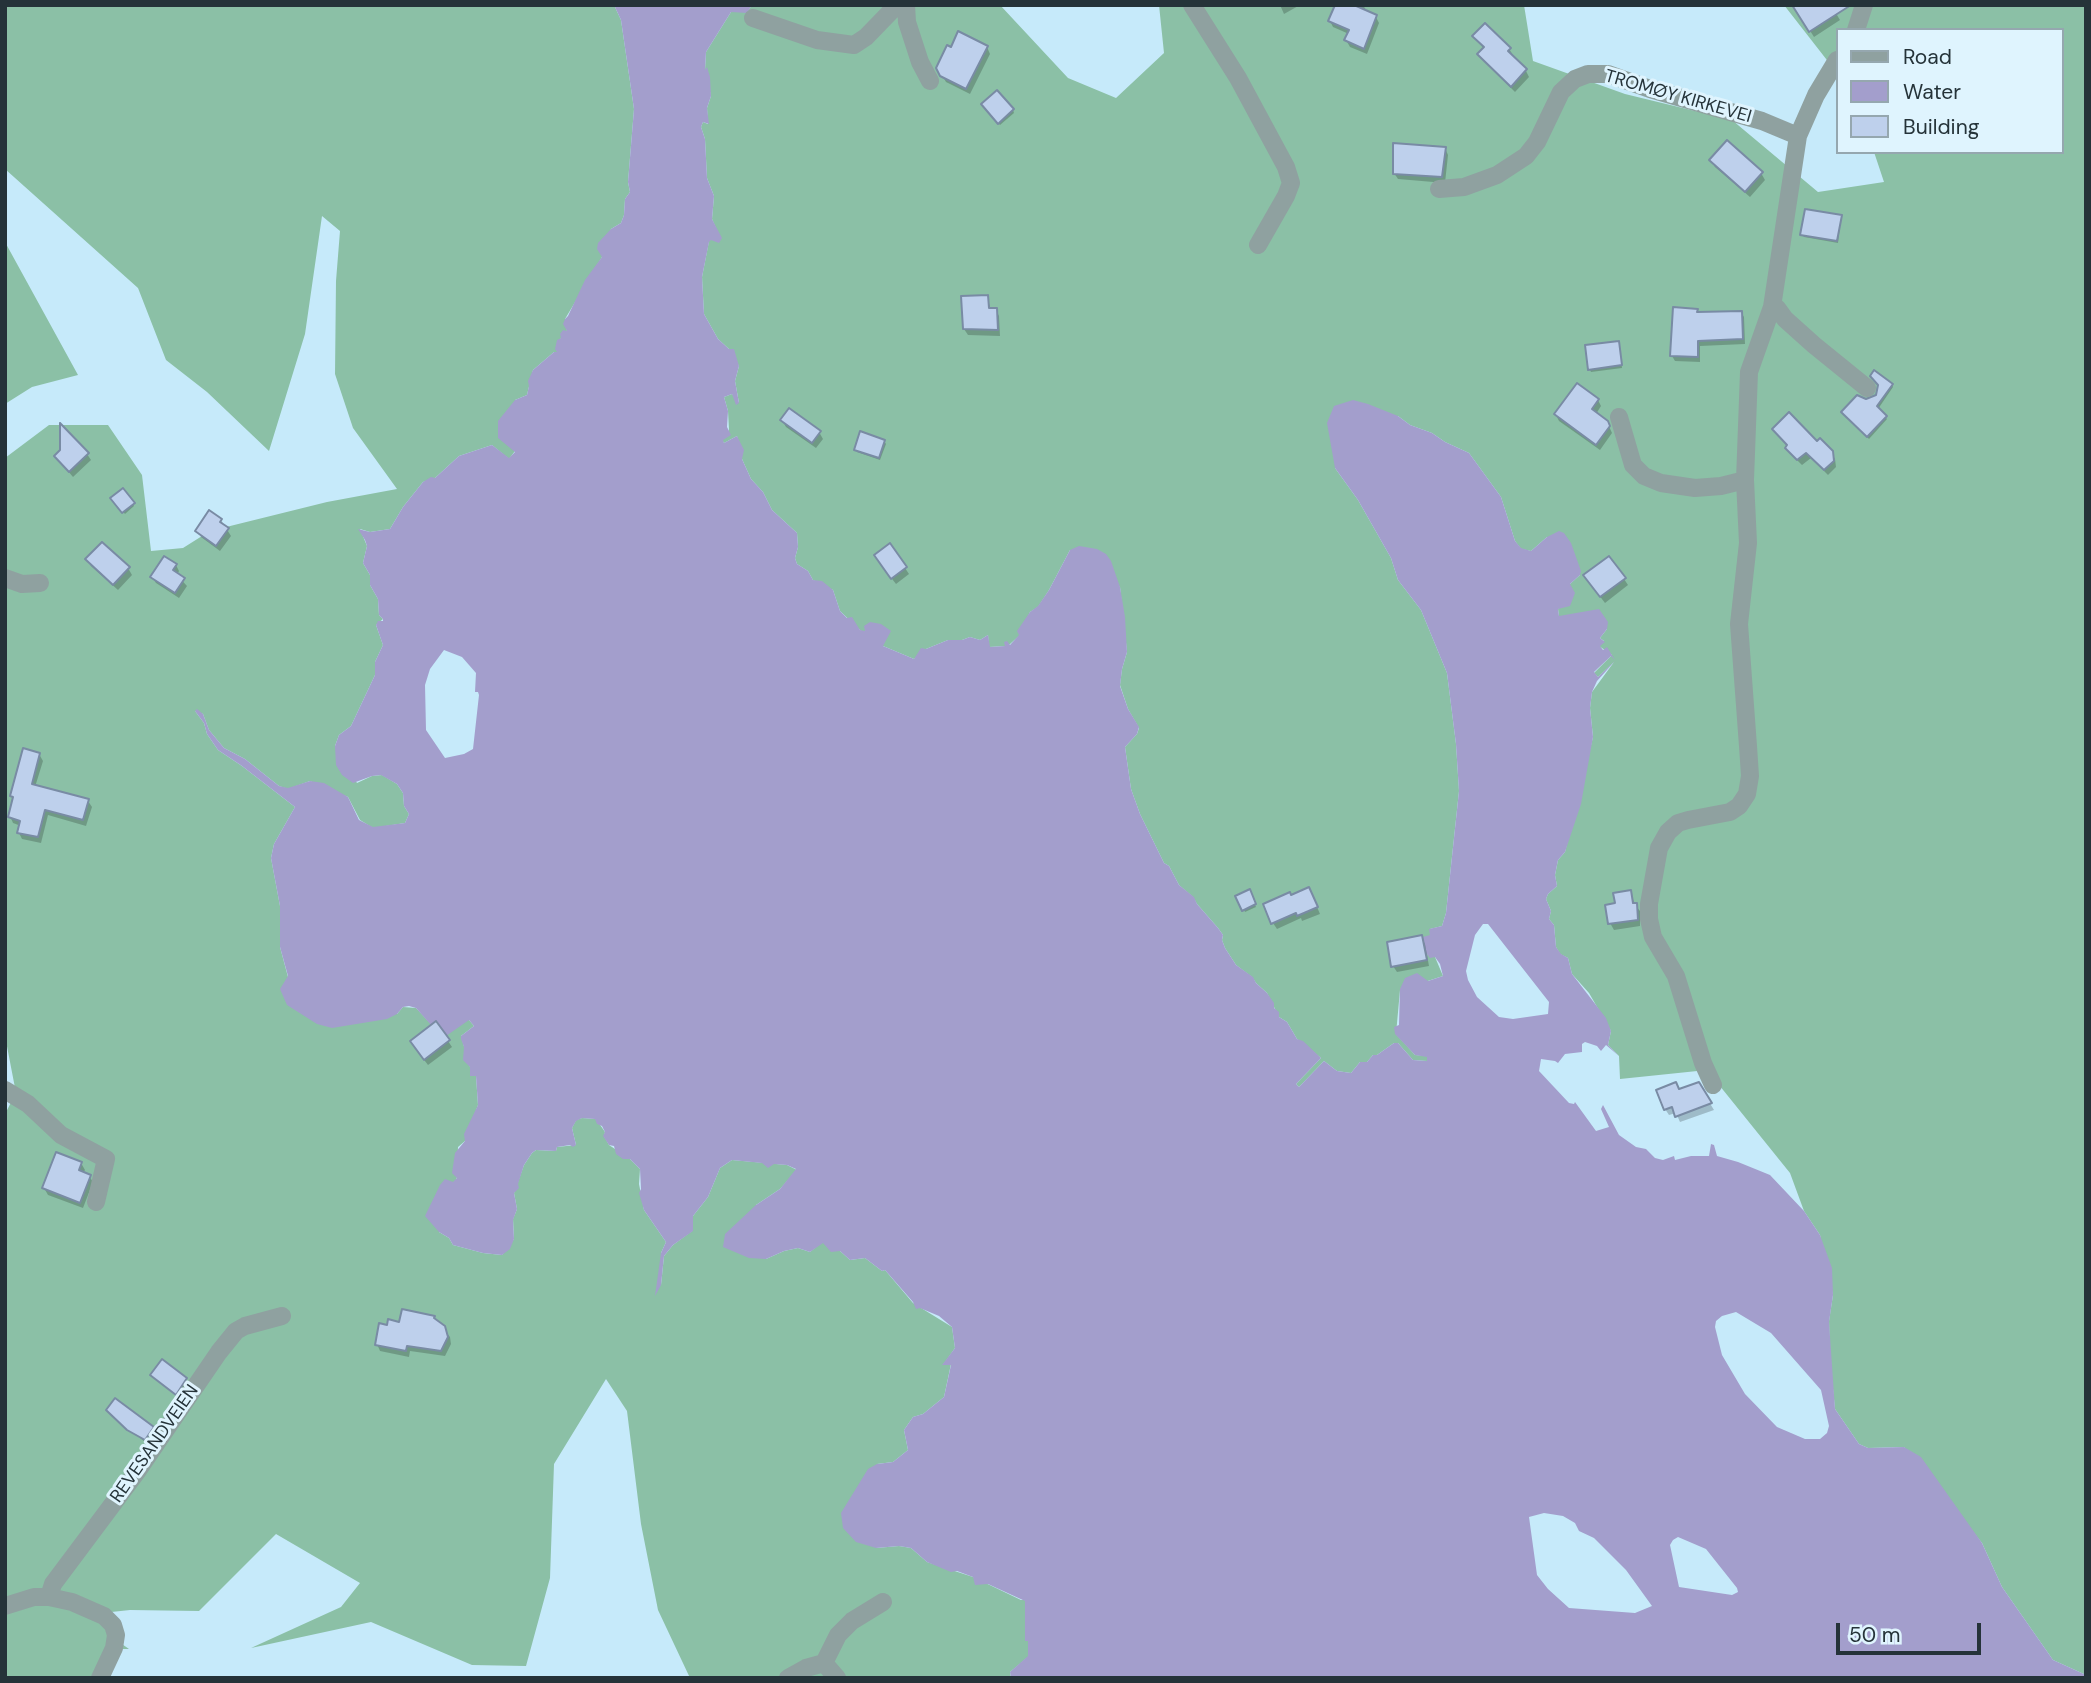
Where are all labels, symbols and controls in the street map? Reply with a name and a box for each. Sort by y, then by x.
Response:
legend [1836,28,2063,154]
text: Road [1903,43,1952,71]
street label: TROMØY KIRKEVEI [1602,66,1754,128]
text: Water [1903,78,1961,106]
text: Building [1903,113,1979,141]
street label: REVESANDVEIEN [106,1381,204,1507]
scale bar [1839,1610,1984,1654]
text: 50 m [1849,1621,1900,1649]

